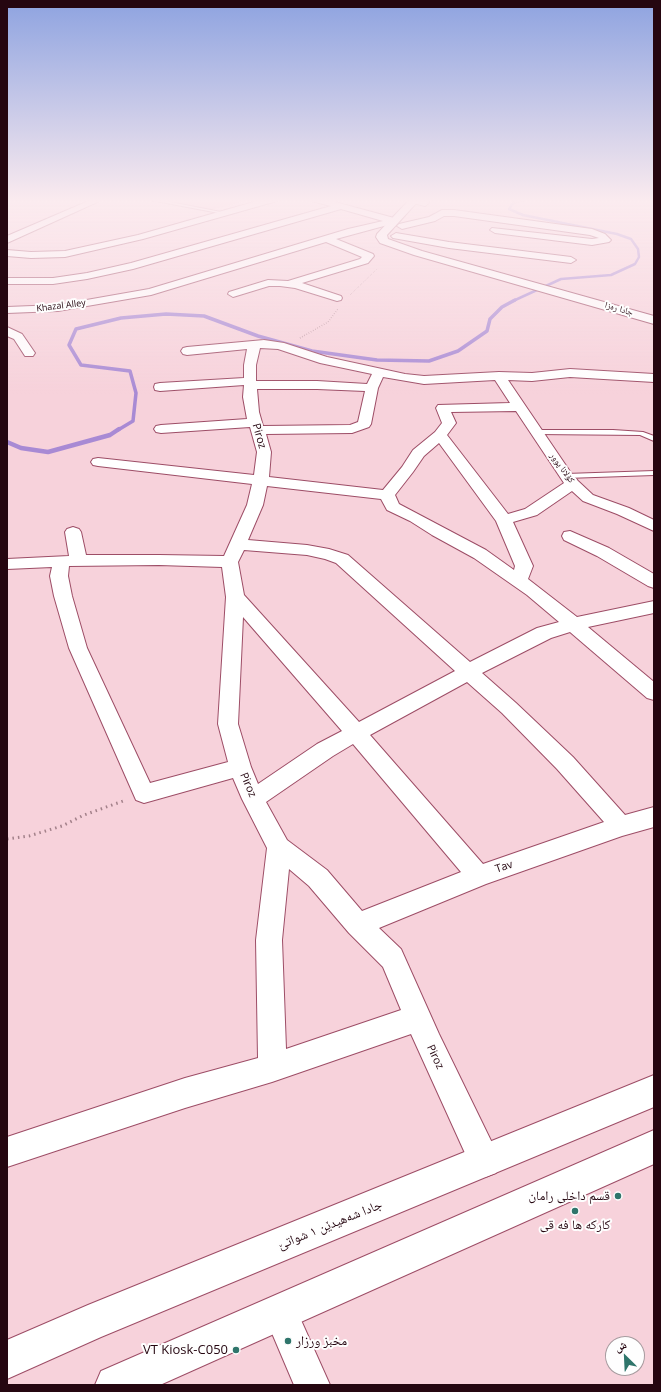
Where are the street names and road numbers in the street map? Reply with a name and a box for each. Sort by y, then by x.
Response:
street label: Khazal Alley [36,298,86,314]
street label: جادا ره‌زا [604,300,634,318]
street label: Piroz [249,422,269,450]
street label: کۆلانا پوور [547,451,577,485]
street label: Piroz [237,771,259,799]
street label: Tav [493,858,515,876]
street label: Piroz [424,1043,446,1071]
street label: جادا شەهیدێن ١ شواتێ [276,1197,384,1253]

